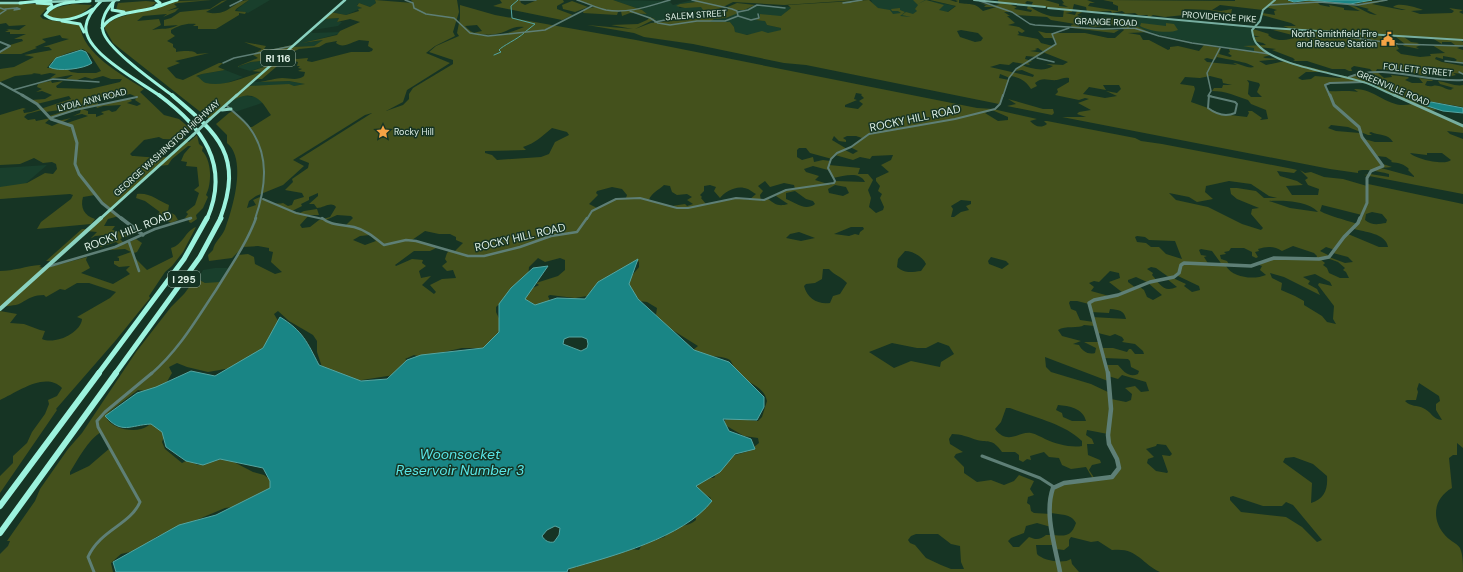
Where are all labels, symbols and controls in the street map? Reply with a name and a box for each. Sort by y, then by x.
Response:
street label: SALEM STREET [665,7,727,23]
street label: PROVIDENCE PIKE [1181,8,1257,26]
street label: GRANGE ROAD [1074,15,1138,29]
place label: North Smithfield Fire and Rescue Station [1291,28,1377,50]
public building icon: North Smithfield Fire and Rescue Station [1380,31,1396,47]
road number: RI 116 [261,50,295,66]
street label: FOLLETT STREET [1383,60,1453,80]
street label: GREENVILLE ROAD [1355,67,1431,109]
street label: LYDIA ANN ROAD [56,86,128,114]
street label: GEORGE WASHINGTON HIGHWAY [111,96,223,199]
street label: ROCKY HILL ROAD [868,101,962,134]
place icon: Rocky Hill [375,124,391,140]
place label: Rocky Hill [394,126,434,138]
street label: ROCKY HILL ROAD [82,208,174,254]
street label: ROCKY HILL ROAD [473,220,567,254]
road number: I 295 [168,271,200,287]
water label: Woonsocket Reservoir Number 3 [396,445,524,479]

